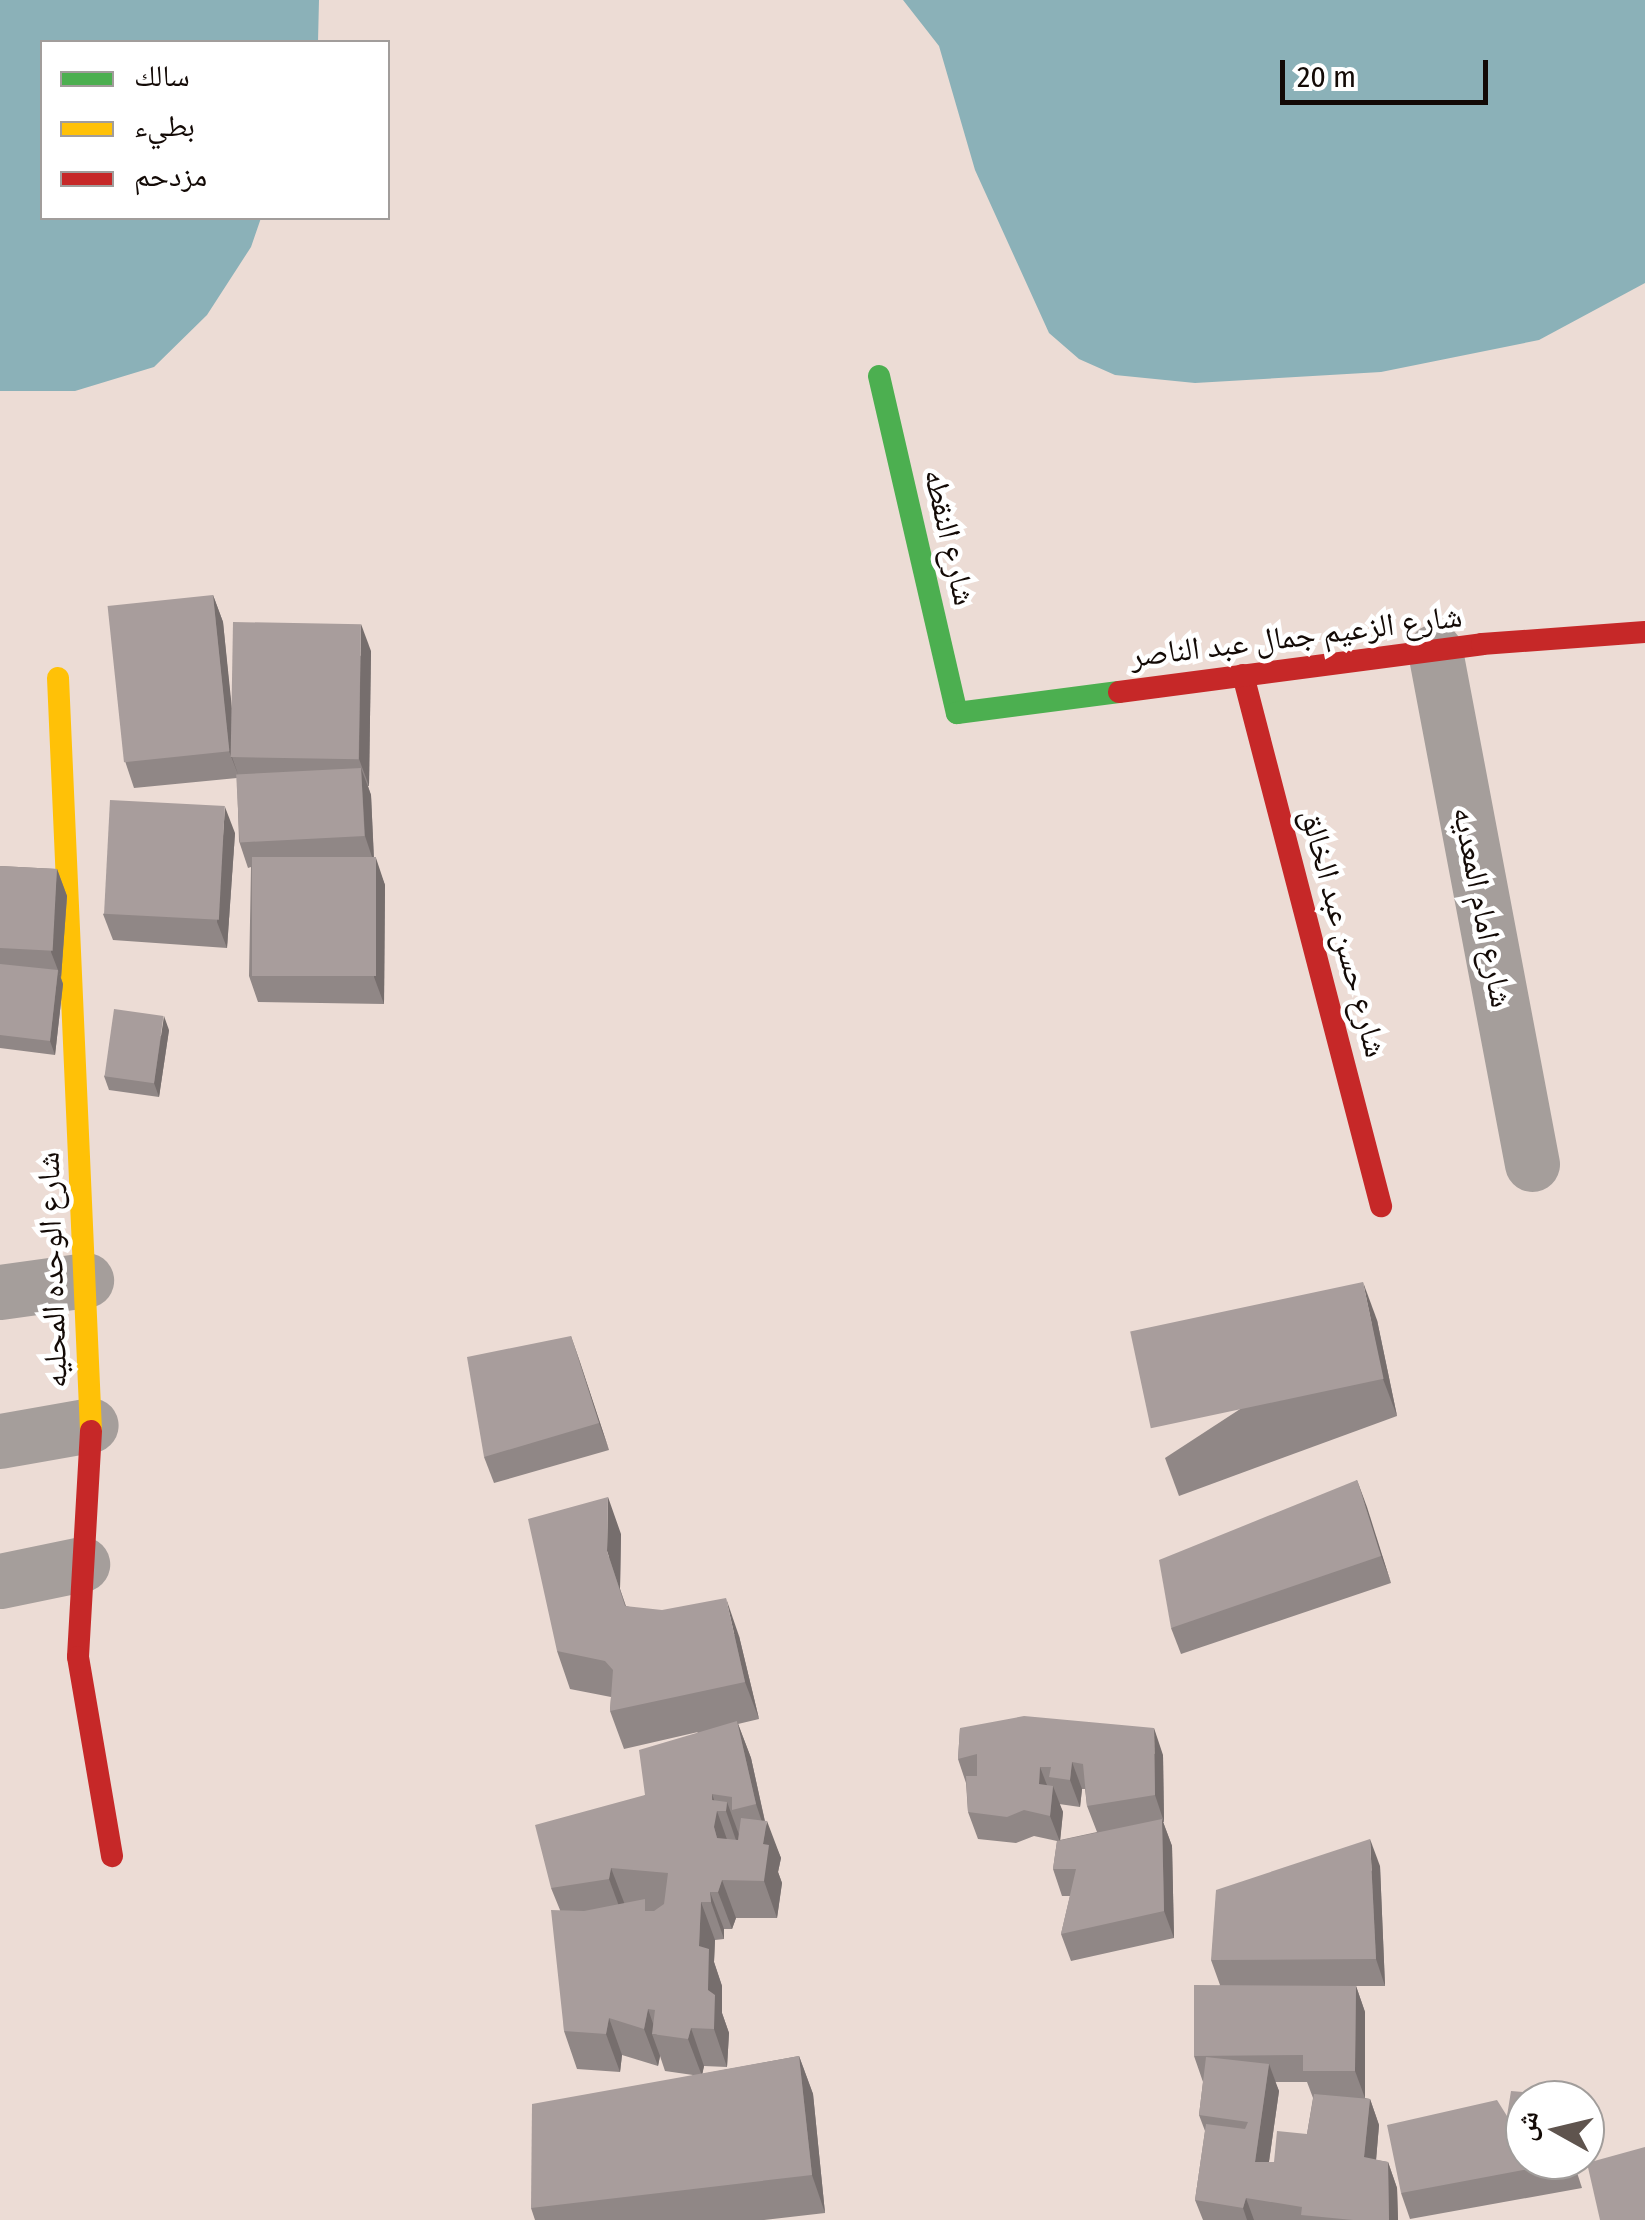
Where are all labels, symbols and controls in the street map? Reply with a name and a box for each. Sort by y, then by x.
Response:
legend [40,40,390,220]
scale bar [1285,40,1492,102]
text: سالك [134,58,190,94]
text: 20 m [1297,59,1356,95]
text: بطيء [134,108,195,144]
text: مزدحم [134,158,207,194]
street label: شارع النقطه [916,465,984,609]
street label: شارع الزعيم جمال عبد الناصر [1128,597,1464,675]
street label: شارع امام المعديه [1445,804,1521,1010]
street label: شارع حسن عبد الخالق [1292,805,1396,1061]
street label: شارع الوحده المحليه [29,1151,75,1389]
north arrow [1505,2080,1605,2180]
text: ش [1508,2109,1545,2143]

